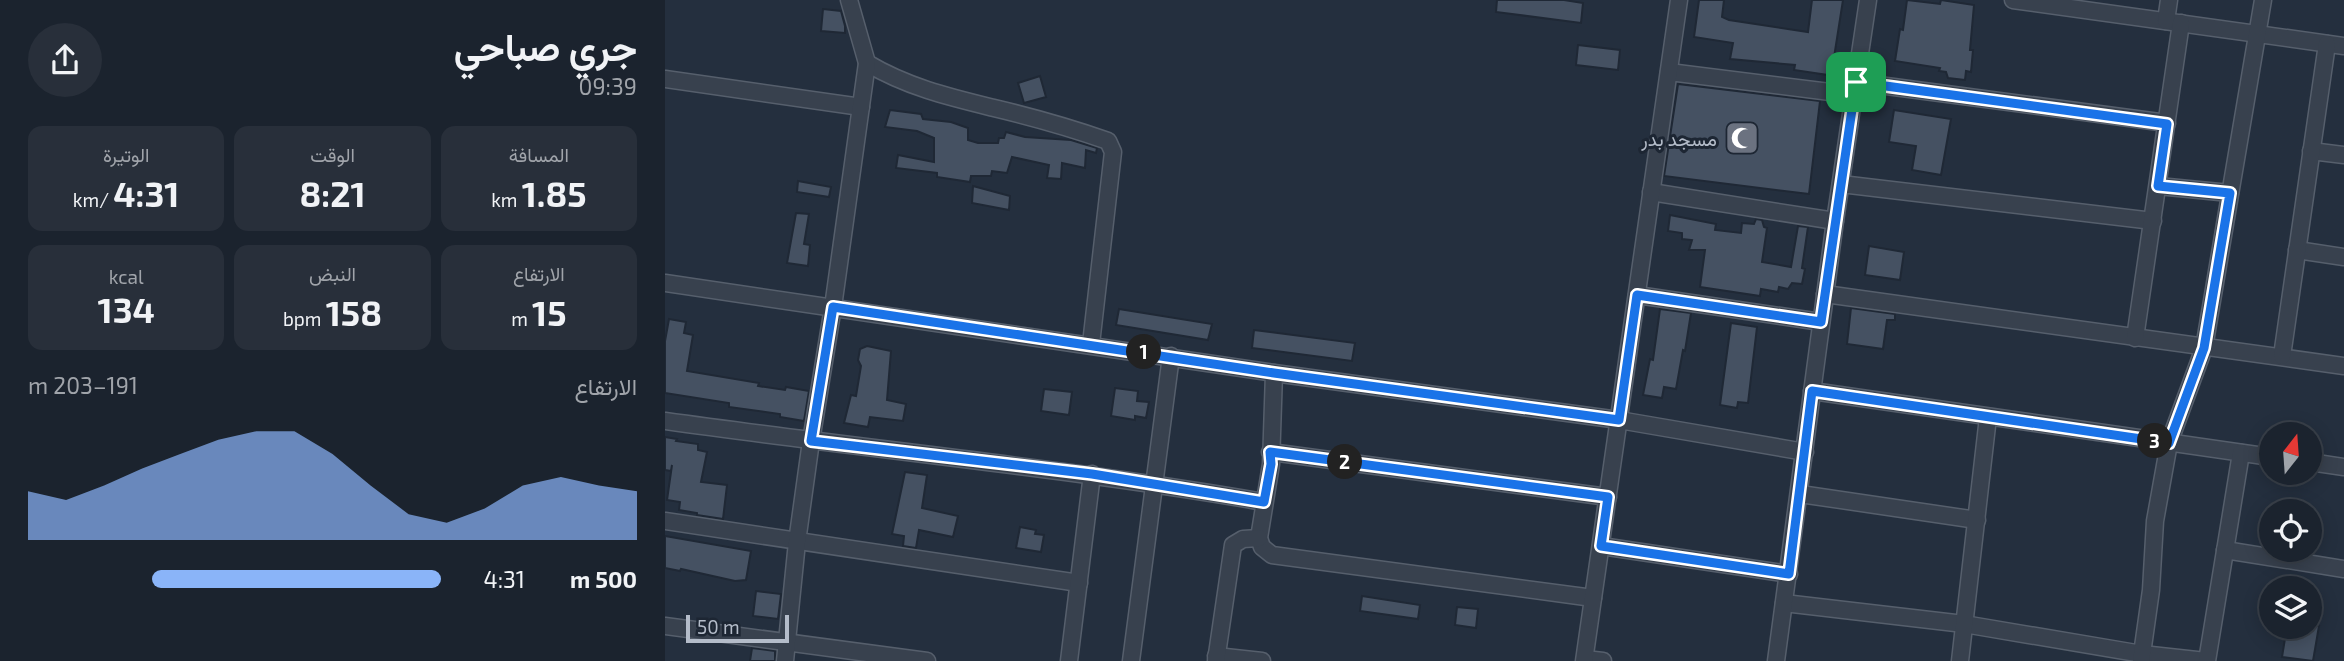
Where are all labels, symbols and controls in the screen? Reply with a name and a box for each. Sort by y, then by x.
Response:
button: share [28,23,102,97]
text: جري صباحي [454,23,637,69]
pin [1826,52,1886,112]
icon: arrive [1837,63,1875,101]
text: 09:39 [579,72,637,100]
mosque icon: مسجد بدر [1723,119,1761,157]
place label: مسجد بدر [1640,127,1717,151]
text: الوتيرة [103,143,149,166]
text: الوقت [310,143,355,166]
text: المسافة [509,143,569,166]
text: 4:31 [113,172,180,214]
text: 8:21 [299,172,366,214]
text: 1.85 [522,172,587,214]
text: /km [73,188,113,211]
text: km [491,188,522,211]
text: النبض [309,262,356,285]
text: الارتفاع [513,262,565,285]
text: kcal [109,265,144,288]
text: 134 [98,288,155,330]
text: 158 [326,291,382,333]
text: 15 [532,291,567,333]
text: bpm [283,307,326,330]
text: m [511,307,532,330]
pin: 1 [1127,334,1161,370]
text: 1 [1139,340,1148,363]
text: 191–203 m [28,371,138,399]
text: الارتفاع [575,372,637,400]
north arrow [2259,422,2322,485]
map controls [2259,422,2322,639]
pin: 3 [2137,424,2173,458]
text: 3 [2149,429,2160,452]
pin: 2 [1327,444,1363,480]
text: 2 [1339,450,1350,473]
button: locate [2259,499,2322,562]
text: 4:31 [483,565,525,593]
text: 500 m [570,565,637,593]
button: layers [2259,576,2322,639]
scale bar [686,612,789,644]
text: 50 m [697,615,740,638]

